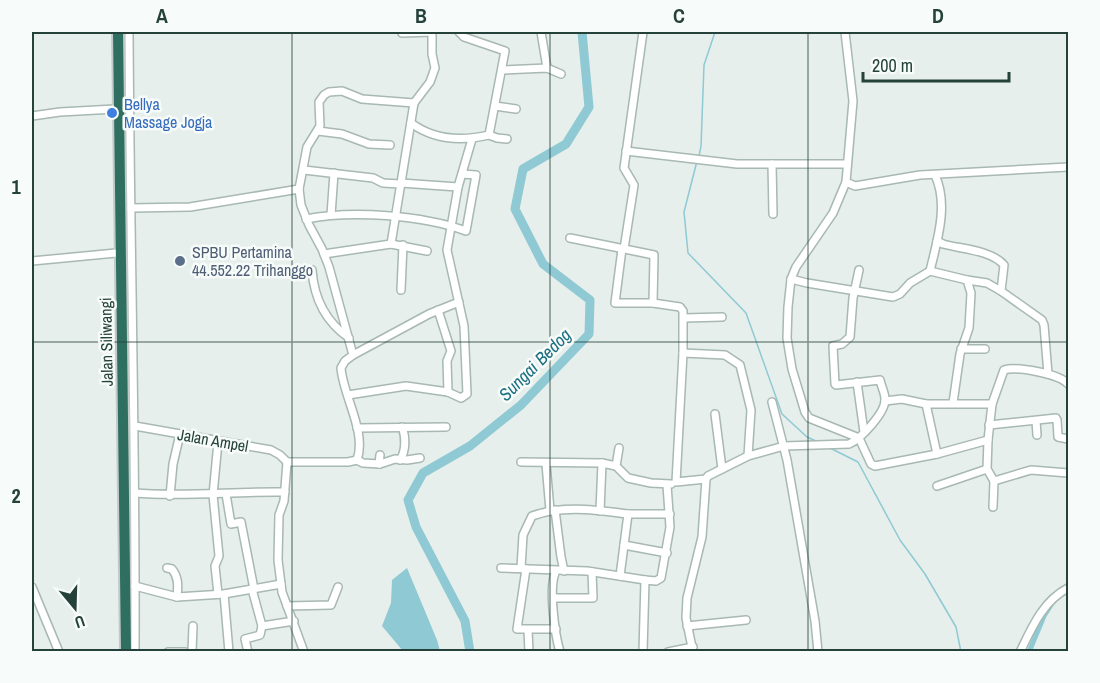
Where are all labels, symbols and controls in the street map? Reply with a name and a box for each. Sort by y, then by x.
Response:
text: A [156,2,168,29]
text: B [415,2,427,29]
text: C [673,2,685,29]
text: D [932,2,944,29]
scale bar [863,45,1008,83]
text: 200 m [872,53,913,78]
place label: Bellya Massage Jogja [124,93,213,133]
marker: Bellya Massage Jogja [105,106,119,120]
text: 1 [11,173,21,200]
place label: SPBU Pertamina 44.552.22 Trihanggo [192,241,313,281]
marker: SPBU Pertamina 44.552.22 Trihanggo [173,254,187,268]
street label: Jalan Siliwangi [94,297,118,387]
water label: Sungai Bedog [493,323,577,407]
street label: Jalan Ampel [176,423,250,457]
text: 2 [11,482,21,509]
north arrow [45,578,105,638]
text: U [72,610,88,634]

